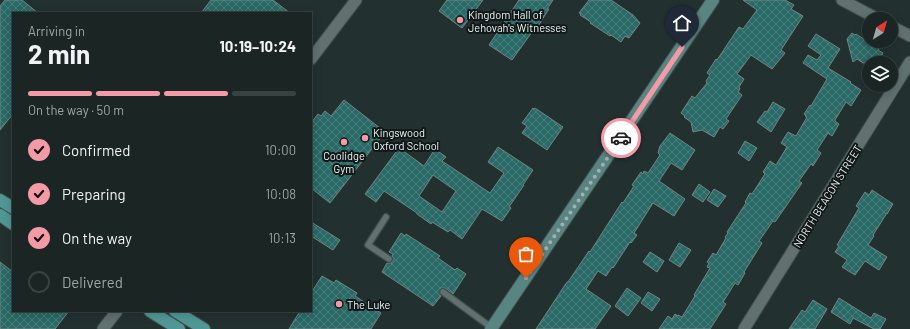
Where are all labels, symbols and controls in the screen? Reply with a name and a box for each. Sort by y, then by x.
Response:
pin [665,6,699,47]
place label: Kingdom Hall of Jehovah's Witnesses [468,8,566,34]
icon: home [671,12,693,34]
north arrow [862,12,898,48]
map controls [862,12,898,92]
marker: Kingdom Hall of Jehovah's Witnesses [455,15,465,25]
text: Arriving in [28,23,85,39]
text: 10:19–10:24 [219,37,296,55]
text: 2 min [28,38,90,69]
button: layers [862,56,898,92]
text: On the way · 50 m [28,102,124,118]
courier [601,118,641,158]
place label: Kingswood Oxford School [373,126,439,152]
icon: car [610,127,632,149]
marker: Kingswood Oxford School [360,133,370,143]
marker: Coolidge Gym [339,137,349,147]
icon: check [28,139,50,161]
text: Confirmed [62,141,130,159]
text: 10:00 [265,142,296,158]
street label: NORTH BEACON STREET [790,142,864,250]
place label: Coolidge Gym [323,149,365,175]
icon: check [28,183,50,205]
text: Preparing [62,185,126,203]
text: 10:08 [266,186,296,202]
icon: check [28,227,50,249]
text: On the way [62,229,132,247]
text: 10:13 [268,230,296,246]
pin [509,237,543,278]
icon: bag [515,243,537,265]
text: Delivered [62,273,123,291]
place label: The Luke [347,298,391,311]
marker: The Luke [334,299,344,309]

